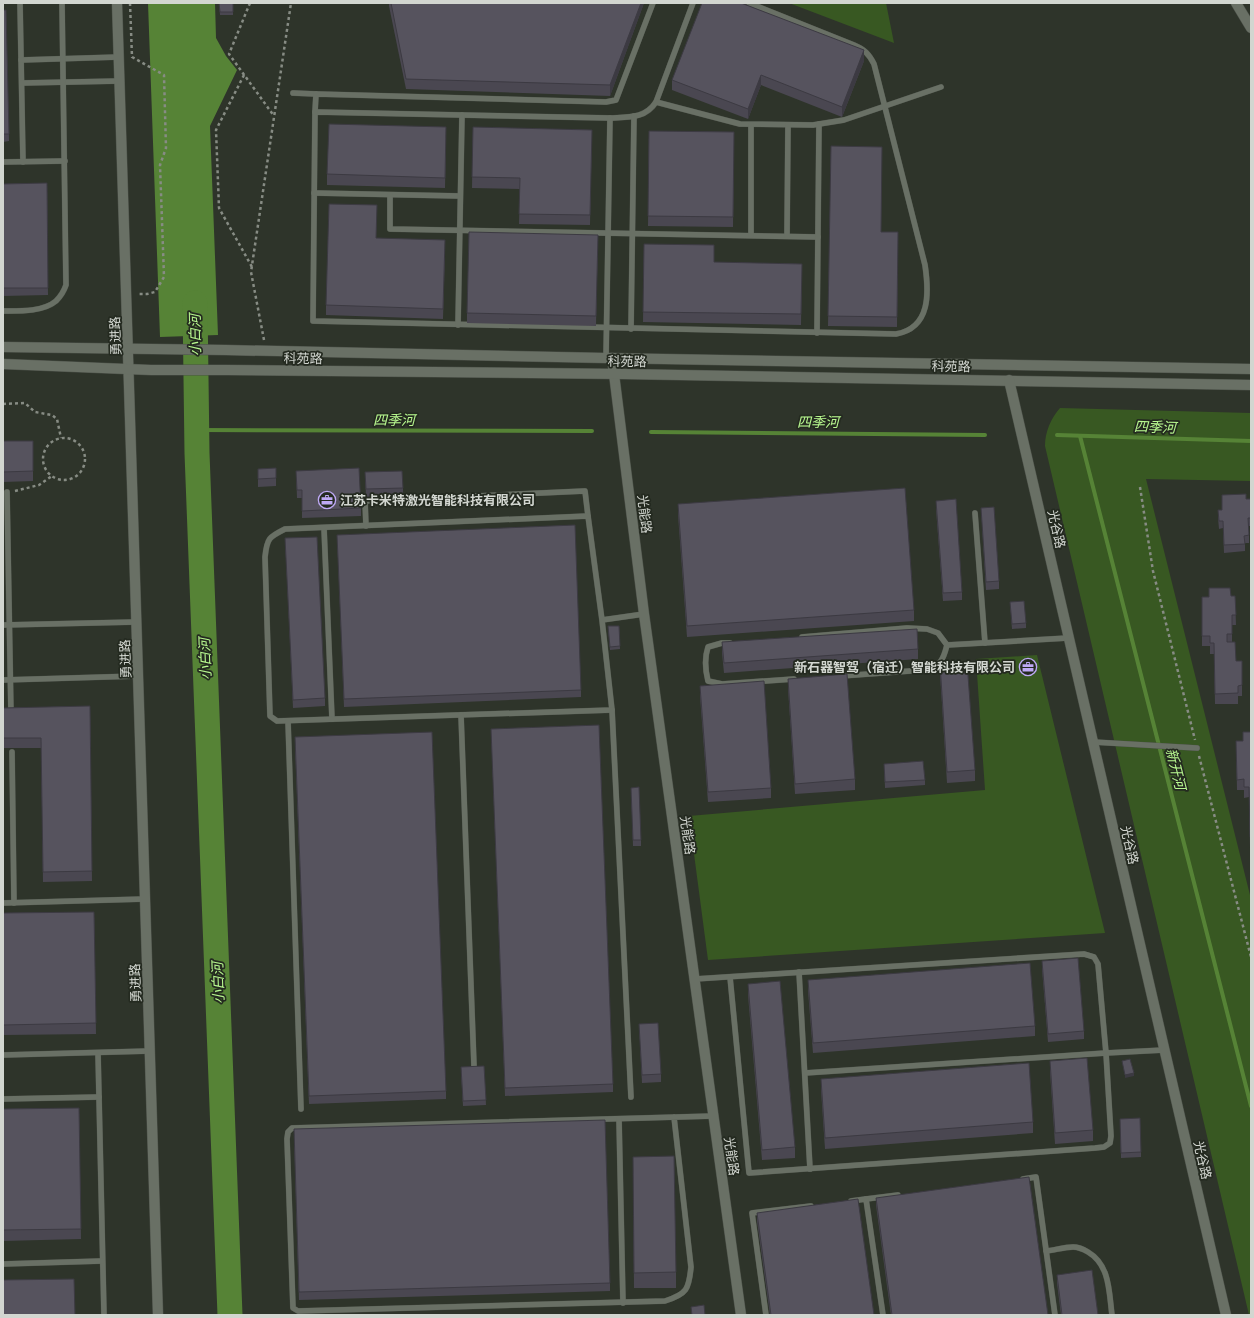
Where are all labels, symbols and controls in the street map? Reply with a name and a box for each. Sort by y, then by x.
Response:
water label: 小白河 [186,311,204,356]
street label: 勇进路 [106,316,124,356]
street label: 科苑路 [283,350,323,366]
street label: 科苑路 [607,353,647,369]
street label: 科苑路 [931,358,971,374]
water label: 四季河 [373,411,418,429]
water label: 四季河 [797,413,842,431]
water label: 四季河 [1134,417,1179,437]
office icon: 江苏卡米特激光智能科技有限公司 [317,490,337,510]
place label: 江苏卡米特激光智能科技有限公司 [340,492,535,508]
street label: 光能路 [635,494,655,534]
street label: 光谷路 [1045,508,1069,550]
water label: 小白河 [195,635,215,680]
street label: 勇进路 [116,639,134,679]
office icon: 新石器智驾（宿迁）智能科技有限公司 [1018,657,1038,677]
place label: 新石器智驾（宿迁）智能科技有限公司 [794,659,1015,675]
water label: 新开河 [1162,746,1191,794]
street label: 光能路 [677,815,699,855]
street label: 光谷路 [1118,824,1142,866]
water label: 小白河 [208,959,228,1004]
street label: 勇进路 [126,963,144,1003]
street label: 光能路 [721,1136,743,1176]
street label: 光谷路 [1191,1139,1215,1181]

